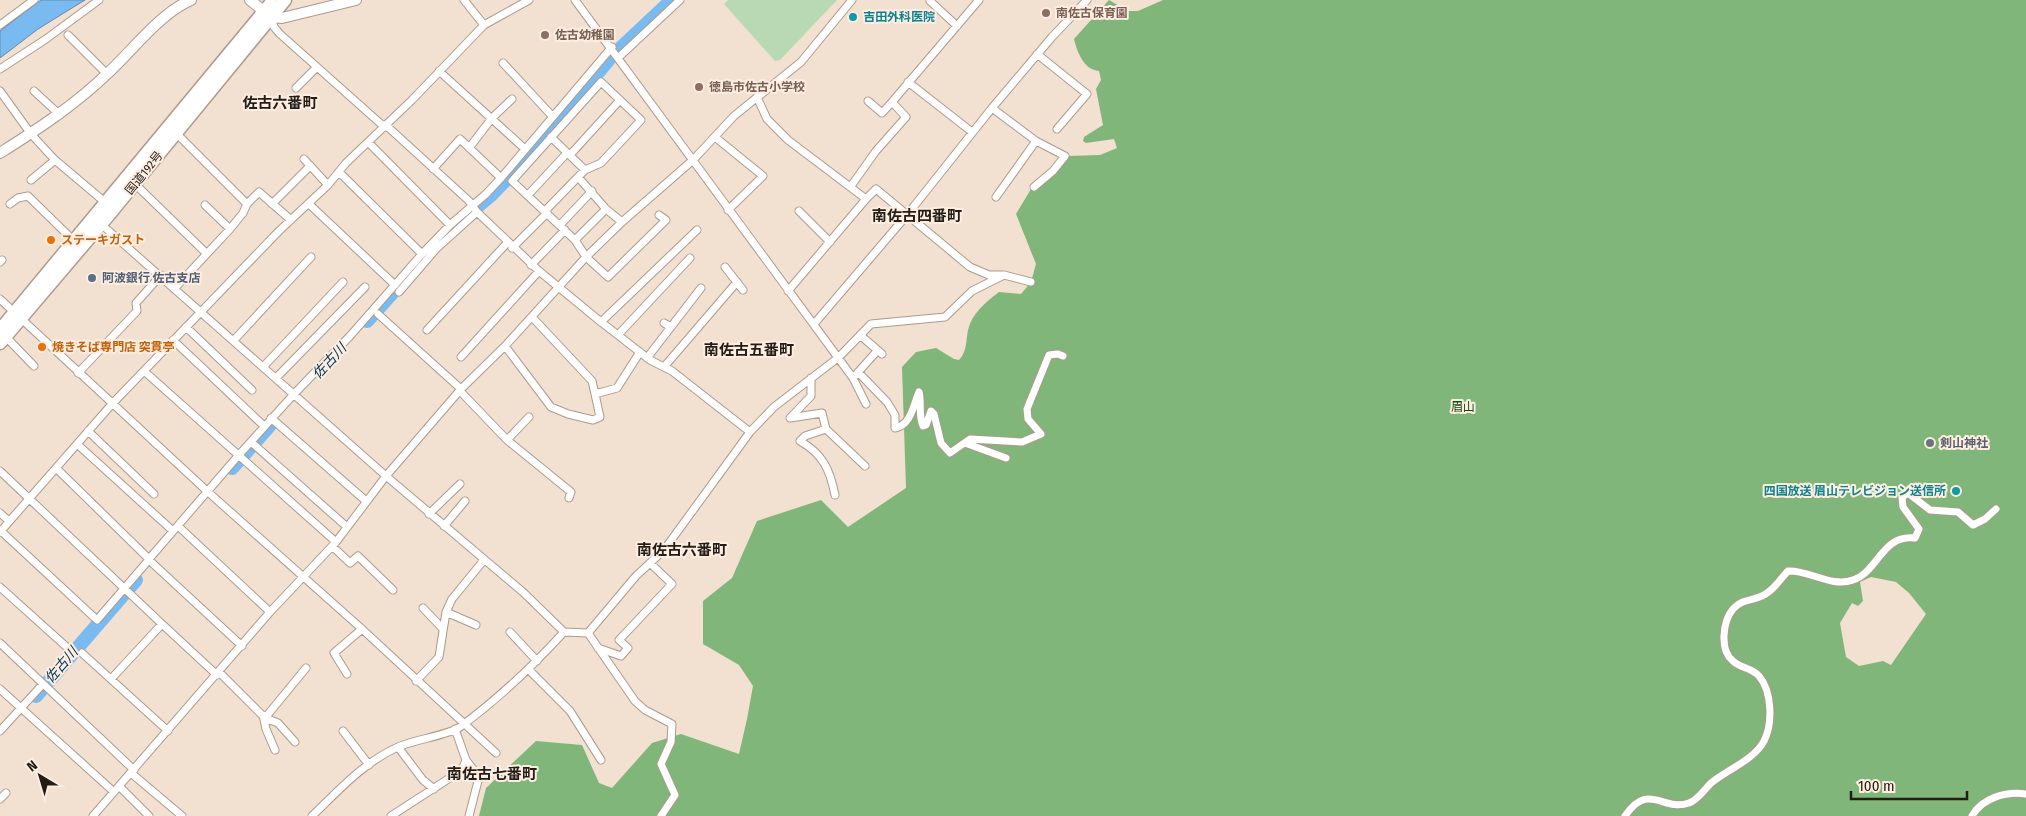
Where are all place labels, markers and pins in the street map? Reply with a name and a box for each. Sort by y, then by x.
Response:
place label: 南佐古保育園 [1056,6,1128,20]
marker: 南佐古保育園 [1040,7,1052,19]
place label: 吉田外科医院 [863,10,935,24]
marker: 吉田外科医院 [847,11,859,23]
place label: 佐古幼稚園 [555,28,615,42]
marker: 佐古幼稚園 [539,29,551,41]
place label: 徳島市佐古小学校 [709,80,805,94]
marker: 徳島市佐古小学校 [693,81,705,93]
place label: ステーキガスト [61,233,145,247]
marker: ステーキガスト [45,234,57,246]
place label: 阿波銀行 佐古支店 [102,271,201,285]
marker: 阿波銀行 佐古支店 [86,272,98,284]
place label: 焼きそば専門店 突貫亭 [52,340,175,354]
marker: 焼きそば専門店 突貫亭 [36,341,48,353]
place label: 剣山神社 [1940,436,1988,450]
marker: 剣山神社 [1924,437,1936,449]
place label: 四国放送 眉山テレビジョン送信所 [1764,484,1946,498]
marker: 四国放送 眉山テレビジョン送信所 [1950,485,1962,497]

